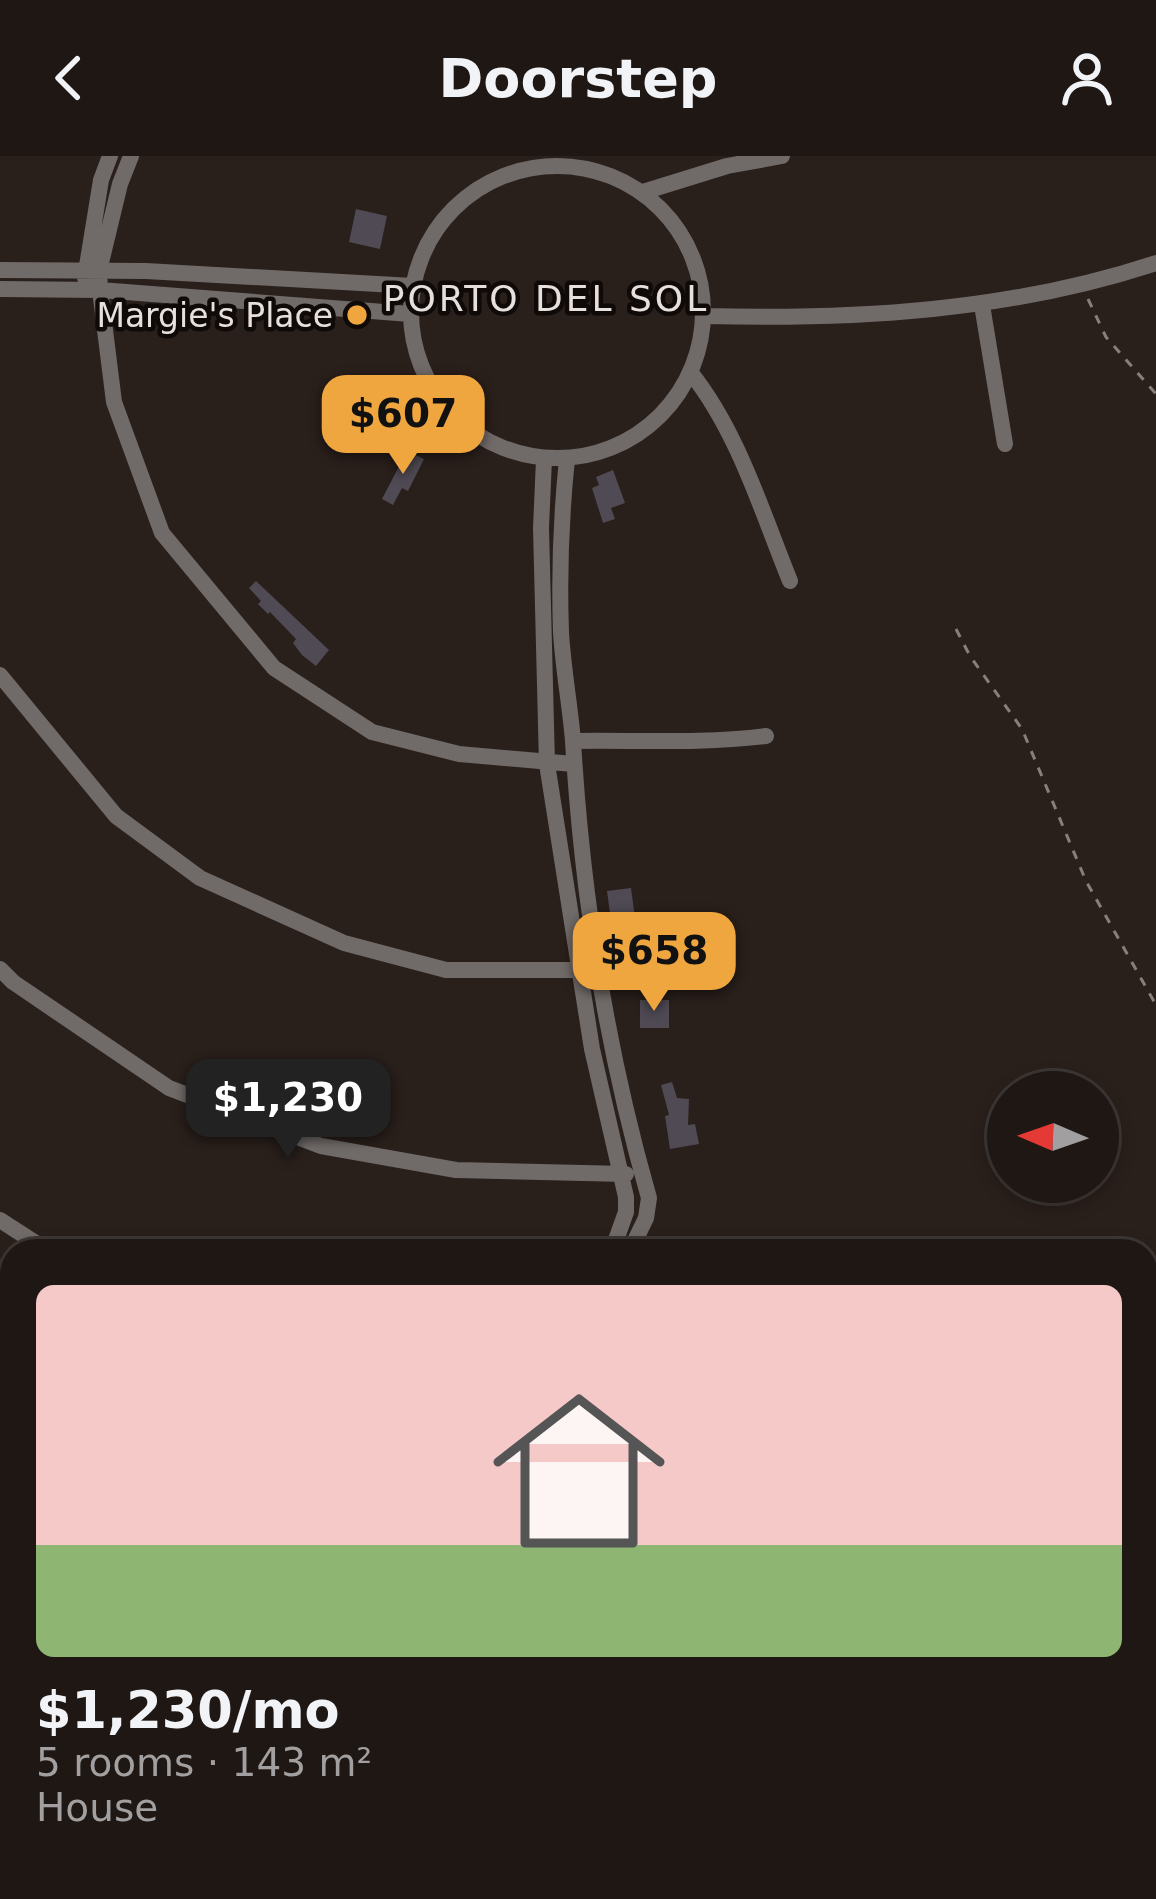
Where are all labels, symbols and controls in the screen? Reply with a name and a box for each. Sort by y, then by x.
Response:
icon: back [36,45,102,111]
icon: person [1054,45,1120,111]
text: Doorstep [439,47,717,110]
district label: PORTO DEL SOL [383,278,709,319]
place label: Margie's Place [96,296,333,335]
marker: Margie's Place [344,302,370,328]
pin: $607 [332,375,474,477]
text: $607 [349,391,457,436]
pin: $658 [583,912,725,1014]
text: $658 [600,928,708,973]
pin: $1,230 [190,1059,386,1161]
north arrow [987,1071,1119,1203]
map controls [987,1071,1119,1203]
text: $1,230 [213,1075,363,1120]
icon: home [471,1363,687,1579]
text: $1,230/mo [36,1681,340,1740]
text: 5 rooms · 143 m² [36,1740,372,1785]
text: House [36,1785,158,1830]

